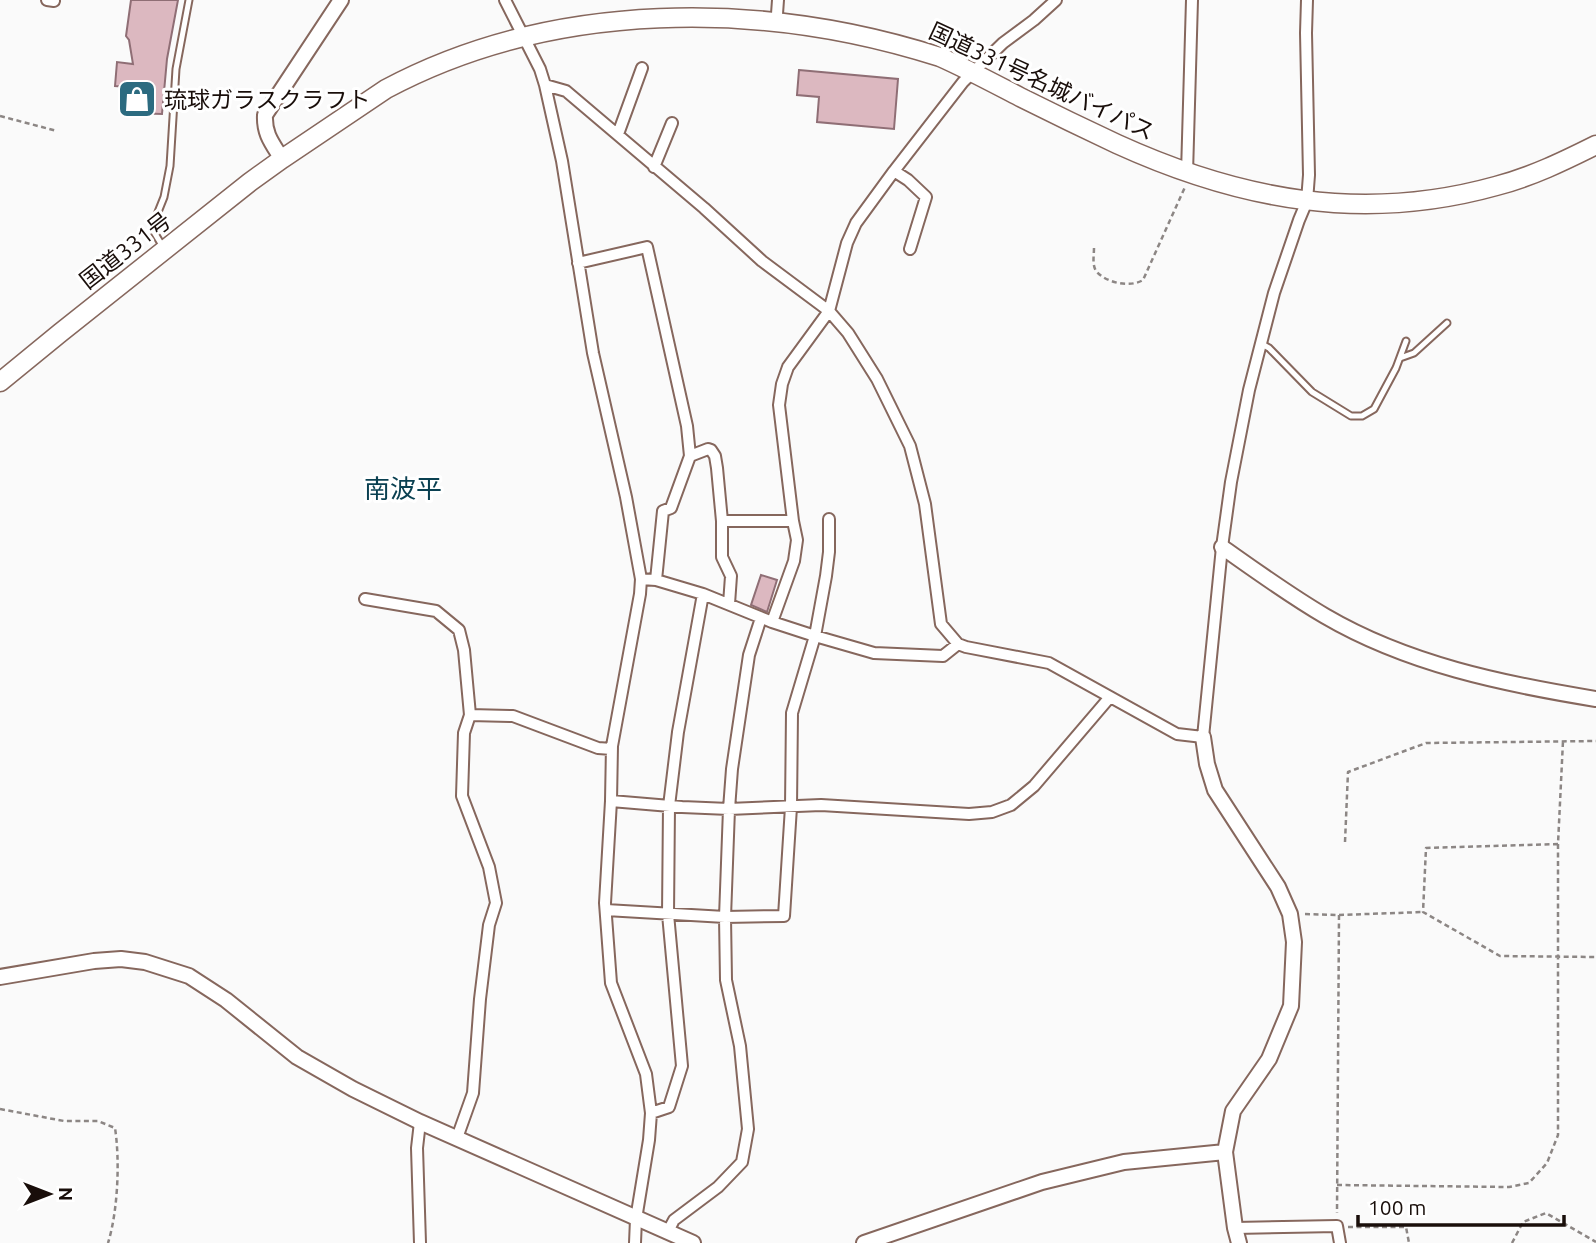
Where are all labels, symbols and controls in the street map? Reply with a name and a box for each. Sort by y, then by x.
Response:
street label: 国道331号名城バイパス [925,18,1159,144]
shop icon: 琉球ガラスクラフト [116,78,158,120]
place label: 琉球ガラスクラフト [164,87,371,112]
street label: 国道331号 [75,207,175,293]
district label: 南波平 [364,474,442,503]
north arrow [14,1159,84,1229]
scale bar [1358,1184,1564,1228]
text: N [55,1187,77,1201]
text: 100 m [1368,1195,1426,1219]

